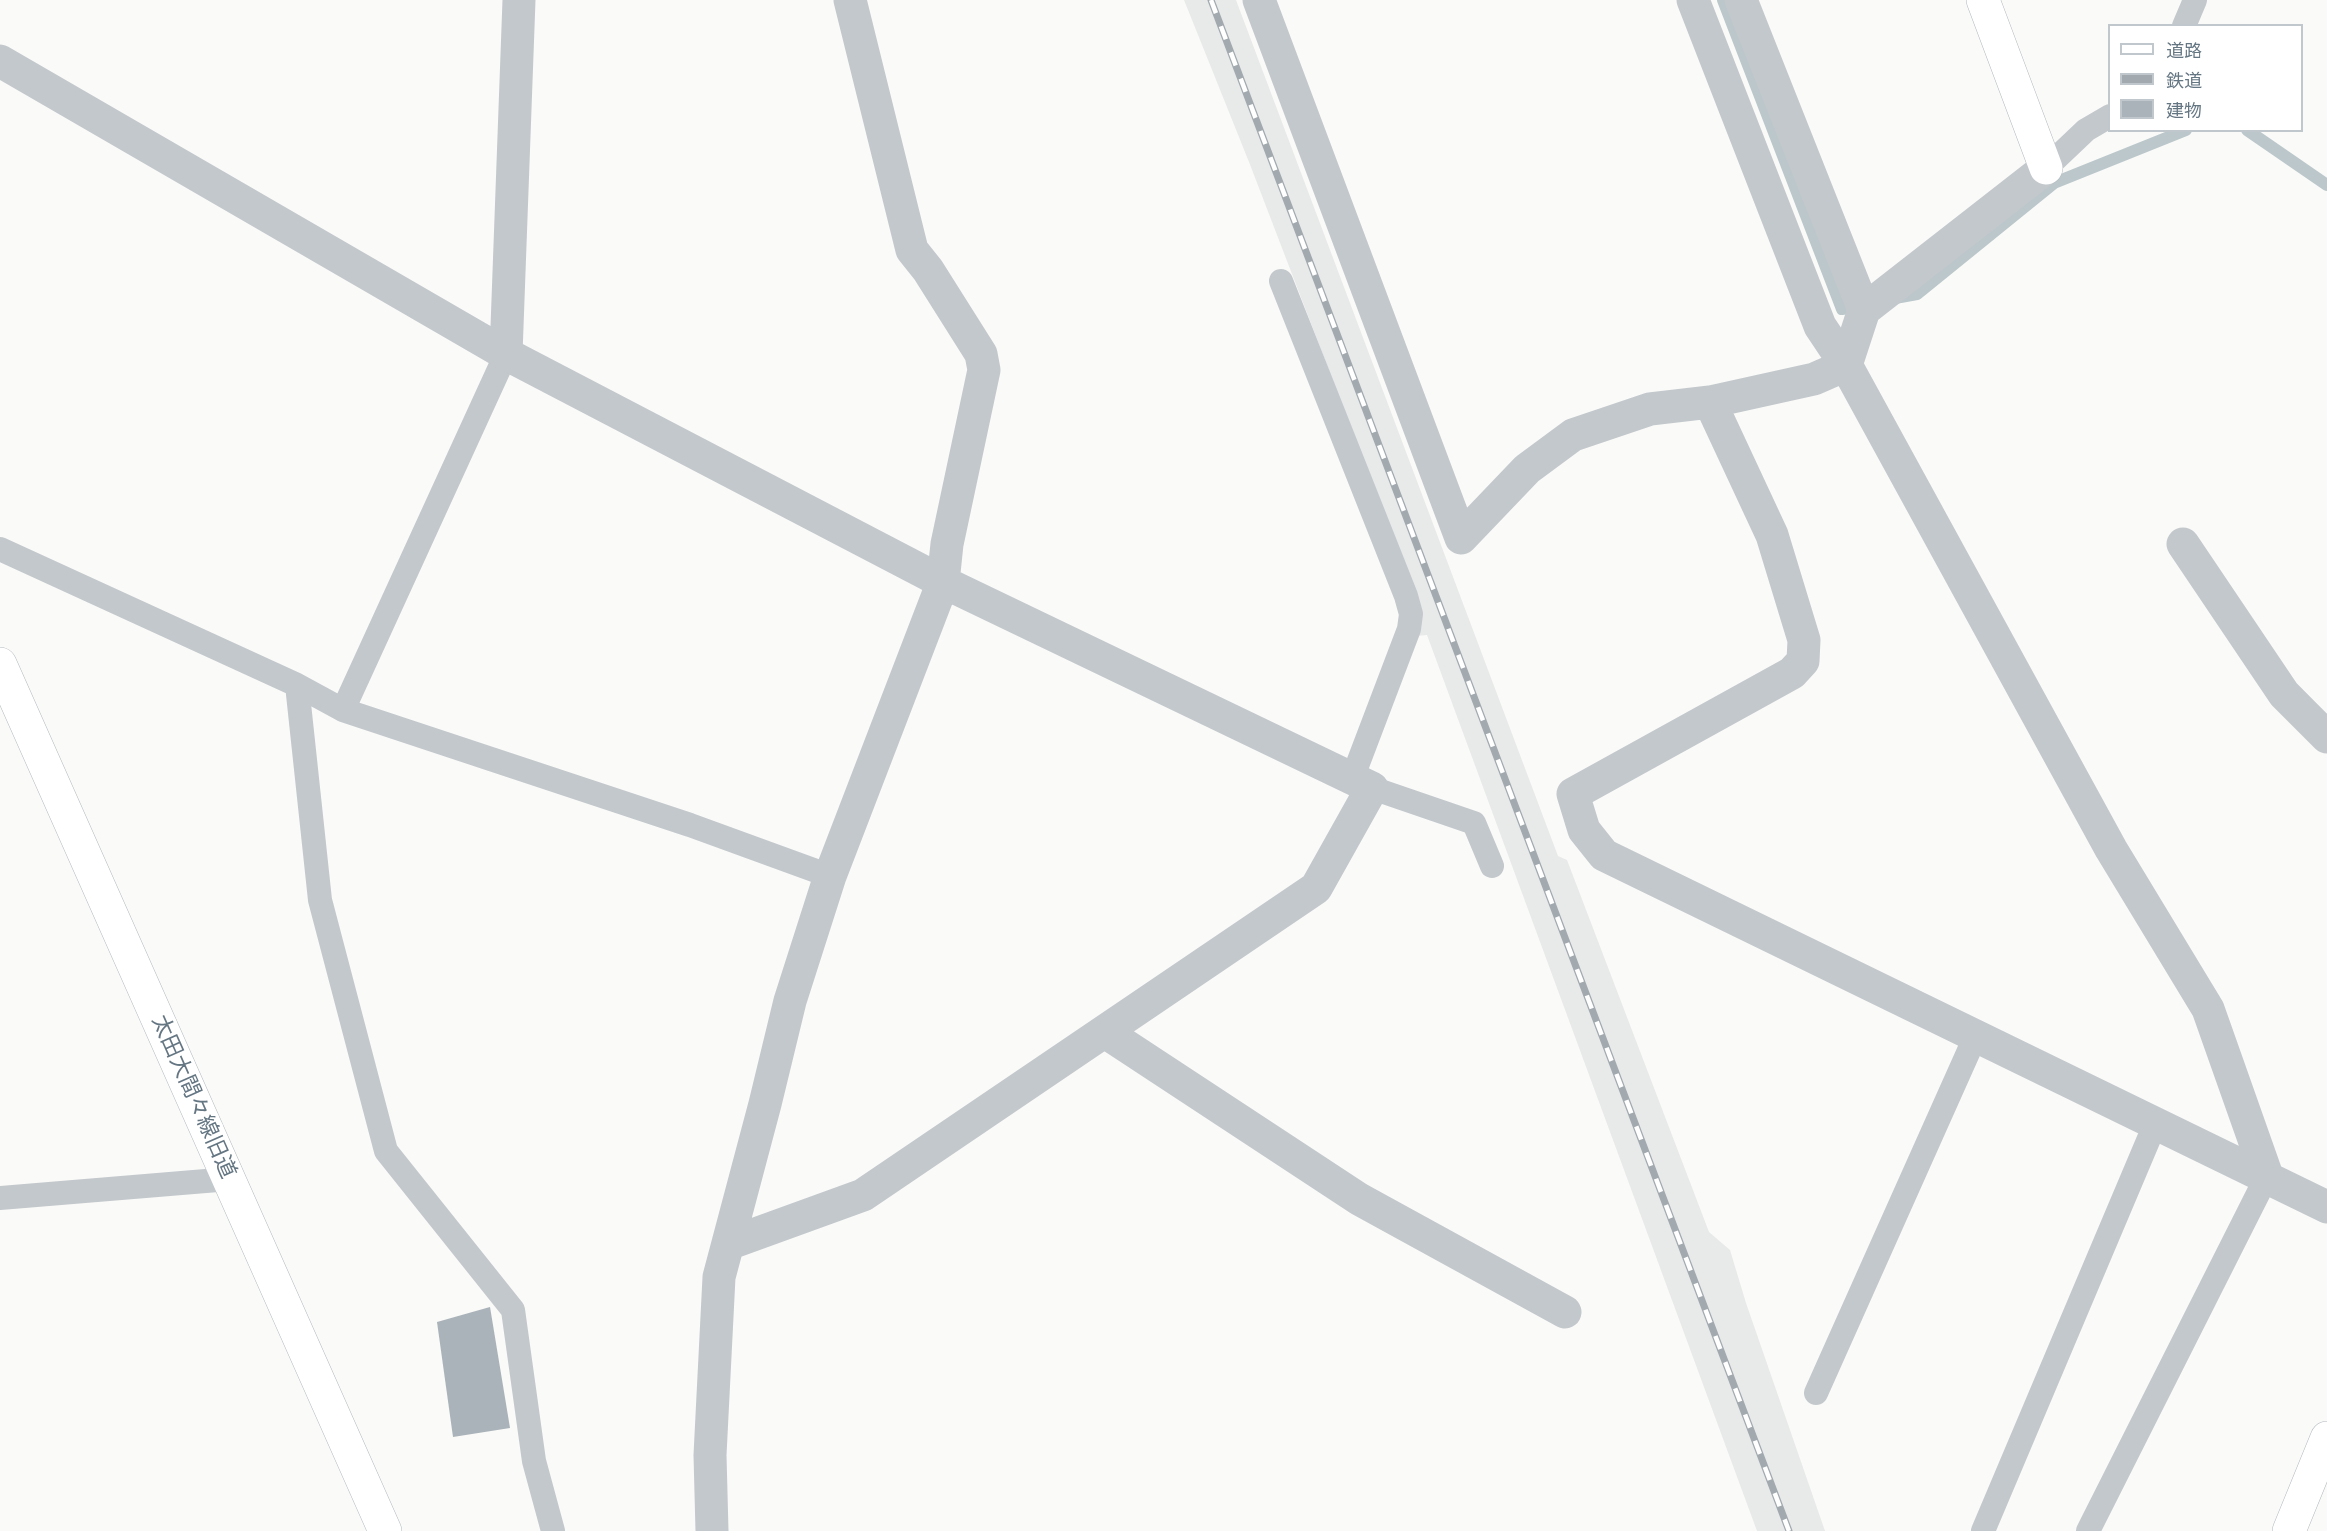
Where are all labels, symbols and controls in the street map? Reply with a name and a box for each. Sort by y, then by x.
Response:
legend [2108,24,2303,132]
text: 道路 [2166,40,2202,62]
text: 鉄道 [2166,70,2202,92]
text: 建物 [2166,100,2202,122]
street label: 太田大間々線旧道 [145,1011,241,1183]

